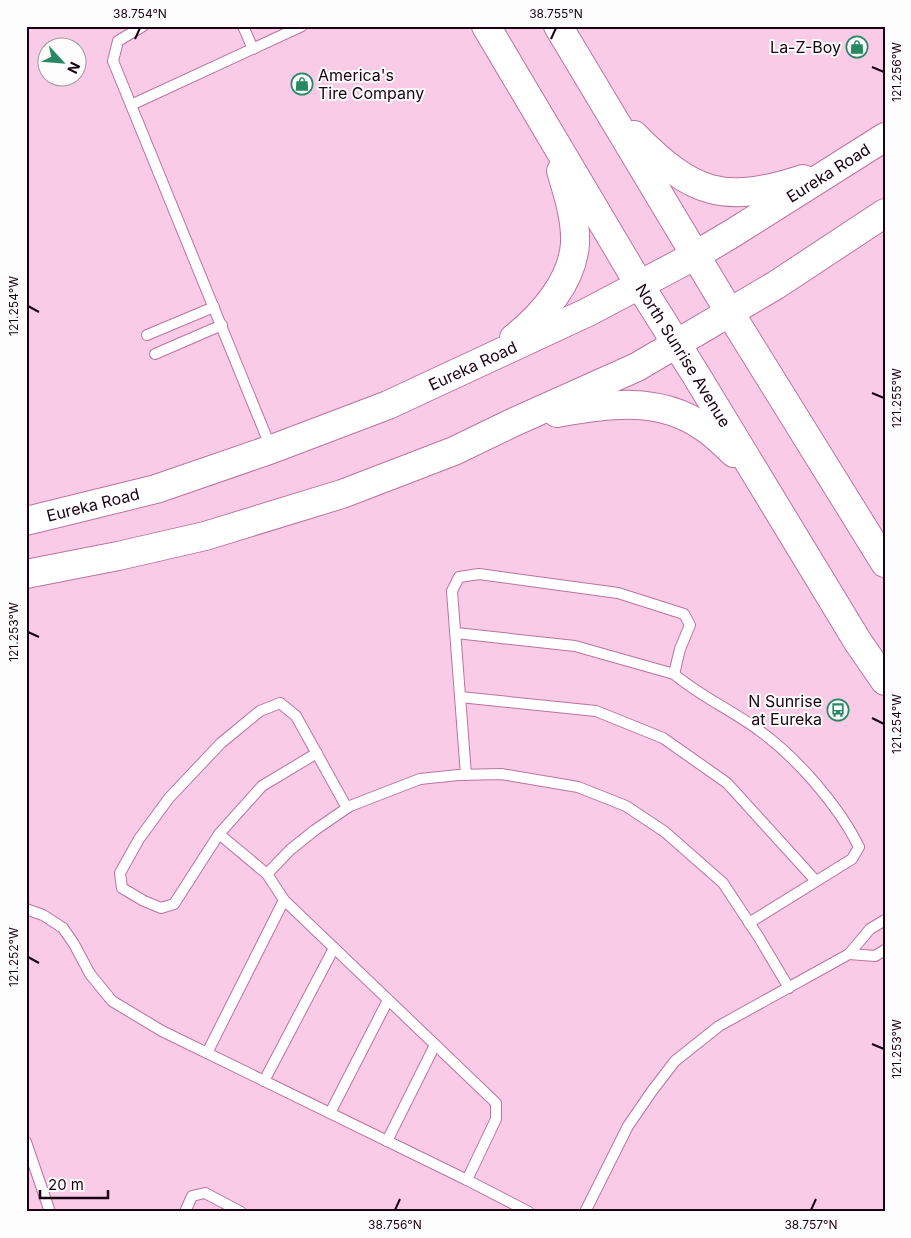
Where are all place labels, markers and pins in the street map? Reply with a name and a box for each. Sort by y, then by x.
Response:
shop icon: La-Z-Boy [845,35,869,59]
place label: La-Z-Boy [770,37,841,57]
place label: America's Tire Company [318,65,424,103]
shop icon: America's Tire Company [290,72,314,96]
place label: N Sunrise at Eureka [748,691,822,729]
bus stop icon: N Sunrise at Eureka [826,698,850,722]

